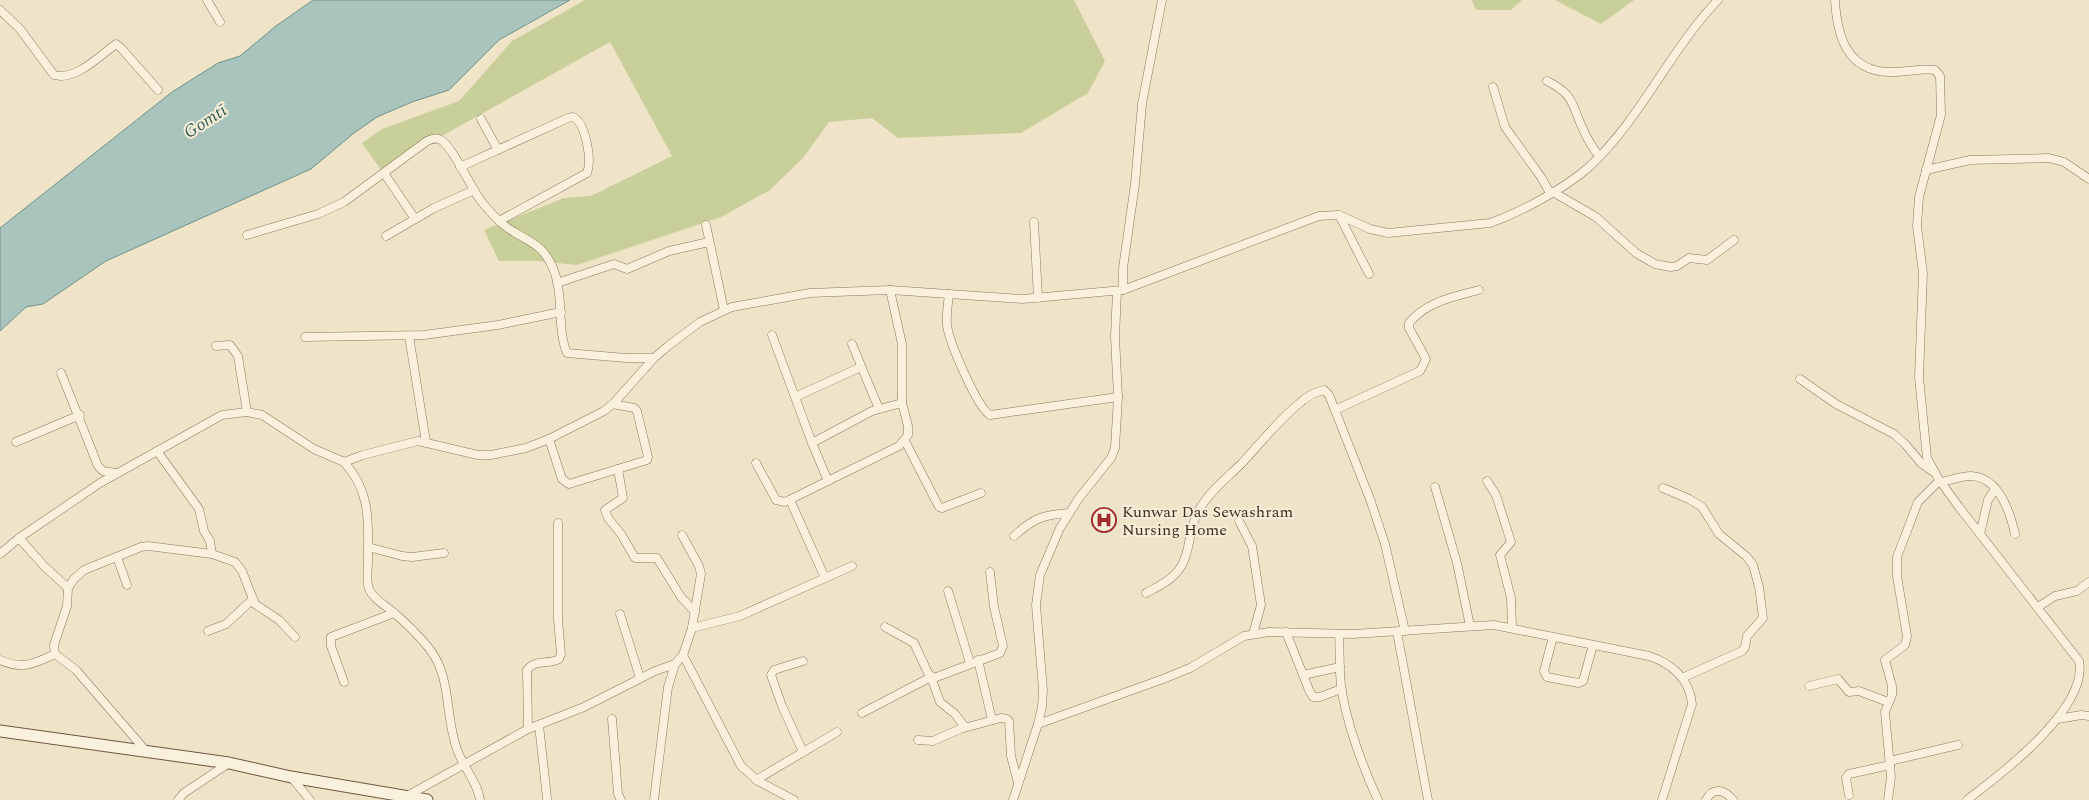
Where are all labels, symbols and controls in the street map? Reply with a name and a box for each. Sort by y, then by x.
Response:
water label: Gomtī [178,97,233,146]
place label: Kunwar Das Sewashram Nursing Home [1122,500,1294,542]
hospital icon: Kunwar Das Sewashram Nursing Home [1091,507,1117,533]

